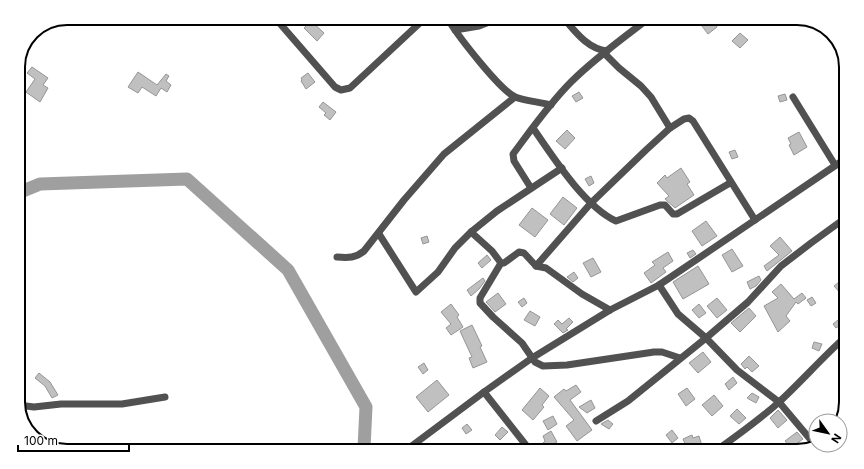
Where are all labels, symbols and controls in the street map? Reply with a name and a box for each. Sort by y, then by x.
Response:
north arrow [808,413,848,453]
scale bar [18,427,129,453]
text: N [828,431,845,446]
text: 100 m [24,433,58,448]

